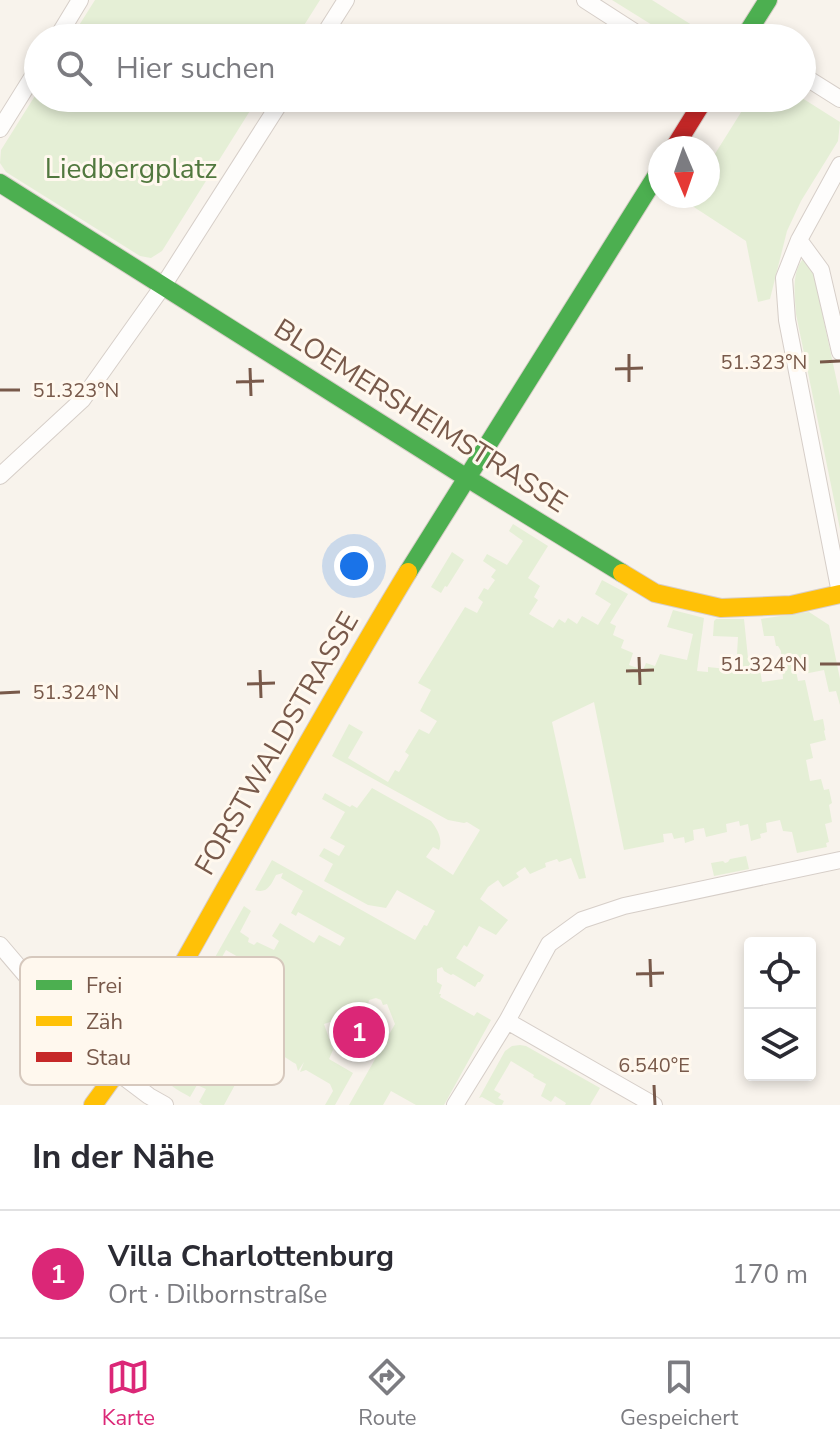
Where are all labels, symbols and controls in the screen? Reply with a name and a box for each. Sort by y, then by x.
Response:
search box [24,24,816,112]
icon: search [52,46,96,90]
text: Hier suchen [116,48,275,89]
north arrow [648,136,720,208]
park label: Liedbergplatz [45,150,217,188]
street label: BLOEMERSHEIMSTRASSE [267,310,574,522]
text: 51.323°N [721,349,807,376]
text: 51.323°N [33,377,119,404]
your location [334,546,374,586]
street label: FORSTWALDSTRASSE [186,605,368,882]
text: 51.324°N [721,651,807,678]
text: 51.324°N [33,679,119,706]
map controls [744,937,816,1081]
button: locate [744,937,816,1009]
legend [20,957,284,1085]
text: Frei [86,971,122,1001]
pin: 1 [333,1002,385,1062]
text: Zäh [86,1007,123,1037]
button: layers [744,1009,816,1081]
text: Stau [86,1043,131,1073]
text: 6.540°E [618,1052,690,1079]
text: In der Nähe [32,1134,214,1180]
text: Villa Charlottenburg [108,1236,394,1277]
text: 1 [50,1257,66,1292]
text: 170 m [732,1257,808,1292]
text: Ort · Dilbornstraße [108,1277,327,1312]
tab: Karte [102,1355,155,1433]
tab: Route [358,1355,417,1433]
tab: Gespeichert [620,1355,738,1433]

